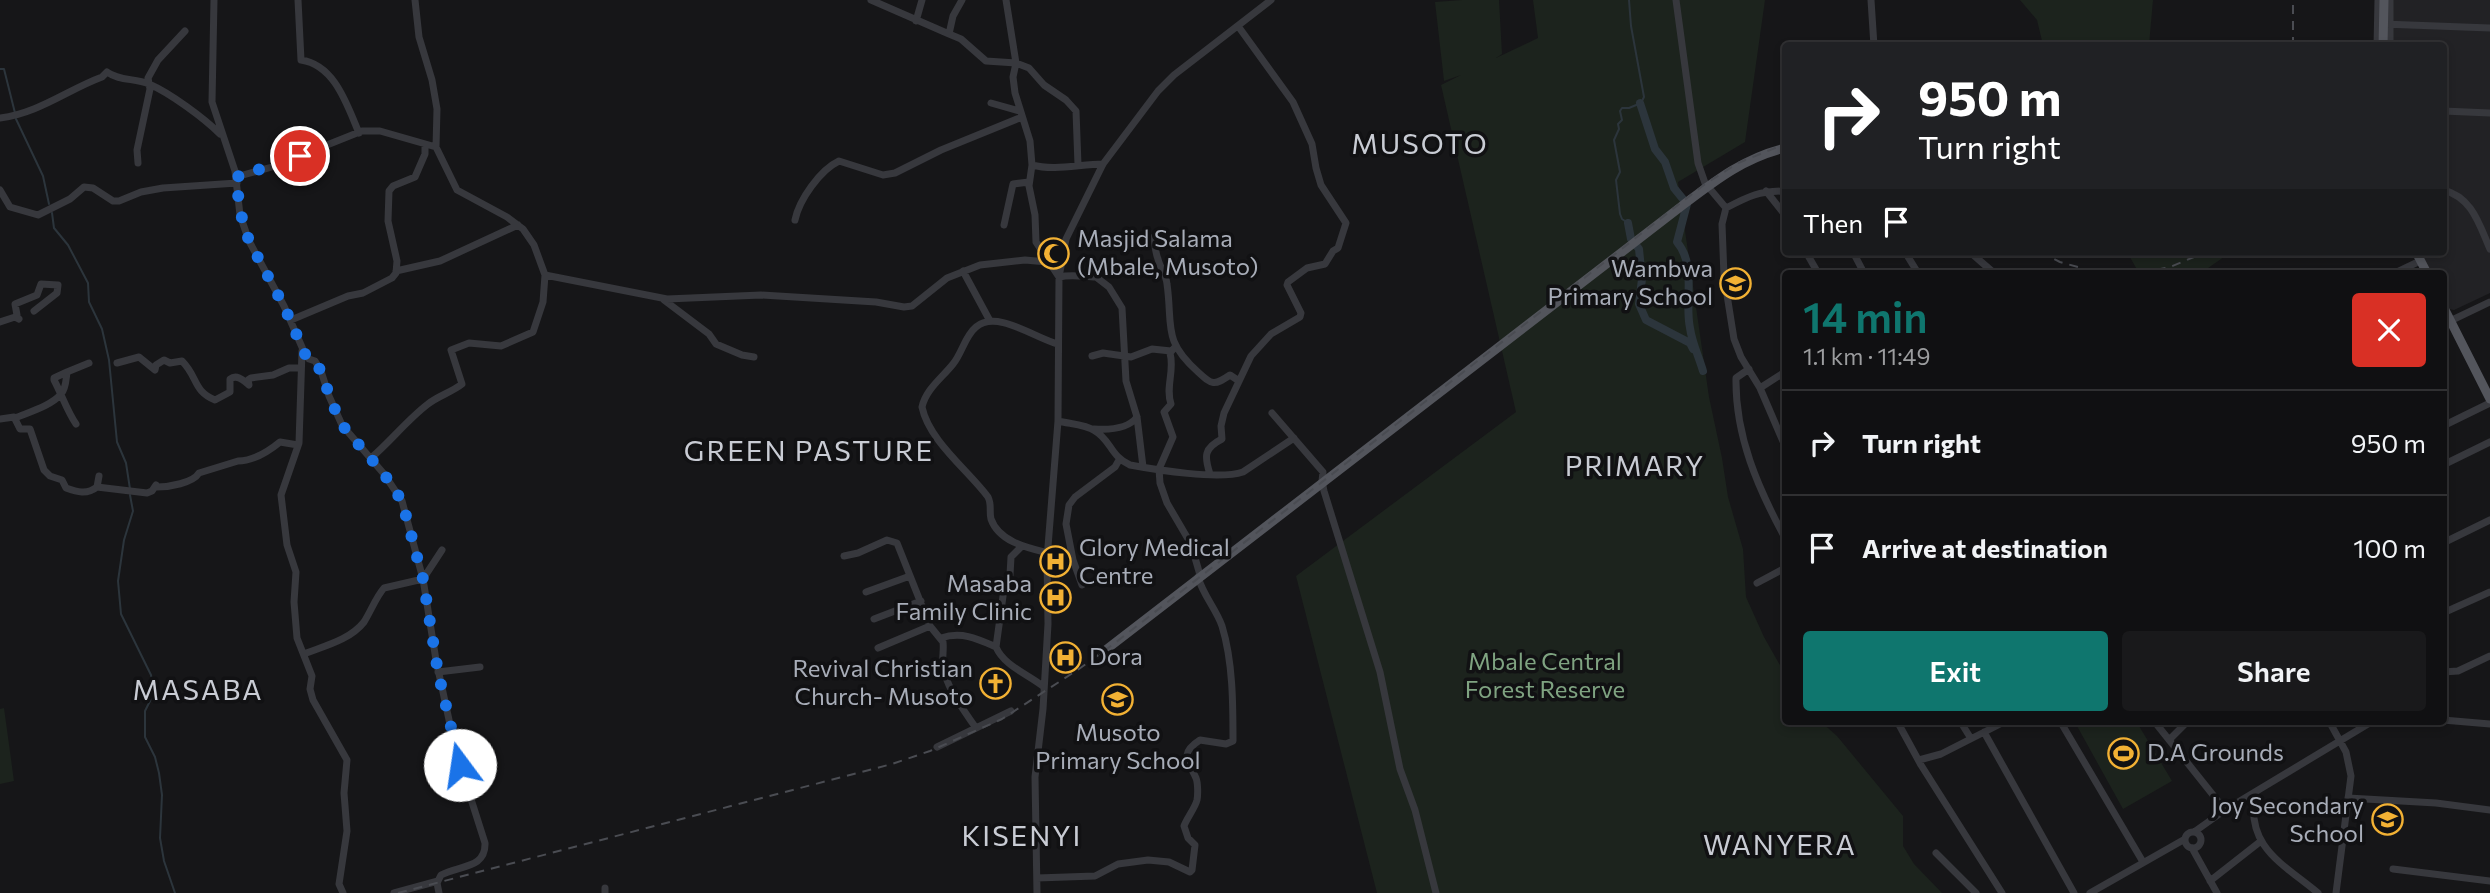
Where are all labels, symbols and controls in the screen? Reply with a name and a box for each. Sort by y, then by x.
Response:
text: 950 m [1918,66,2061,126]
icon: right [1803,70,1894,161]
pin [270,126,330,186]
district label: MUSOTO [1351,126,1489,160]
text: Turn right [1918,126,2061,166]
icon: arrive [281,137,319,175]
icon: arrive [1877,203,1915,241]
text: Then [1803,207,1863,238]
place label: Masjid Salama (Mbale, Musoto) [1077,223,1258,280]
mosque icon: Masjid Salama (Mbale, Musoto) [1037,236,1071,270]
place label: Wambwa Primary School [1548,253,1713,310]
school or university icon: Wambwa Primary School [1719,266,1753,300]
text: 14 min [1803,290,1928,342]
button: close [2352,293,2426,367]
text: 1.1 km · 11:49 [1803,342,1930,370]
icon: right [1803,424,1841,462]
text: Turn right [1862,427,1981,458]
text: 950 m [2351,427,2426,458]
district label: GREEN PASTURE [684,433,934,467]
district label: PRIMARY [1565,448,1705,482]
icon: arrive [1803,529,1841,567]
place label: Glory Medical Centre [1079,532,1230,589]
text: Arrive at destination [1862,532,2108,563]
text: 100 m [2353,532,2426,563]
hospital icon: Glory Medical Centre [1039,545,1073,579]
place label: Masaba Family Clinic [895,568,1032,625]
hospital icon: Masaba Family Clinic [1038,581,1072,615]
button: Exit [1803,631,2108,711]
button: Share [2122,631,2426,711]
hospital icon: Dora [1049,640,1083,674]
place label: Dora [1089,641,1143,670]
park label: Mbale Central Forest Reserve [1465,646,1625,703]
place label: Revival Christian Church- Musoto [792,653,973,710]
church icon: Revival Christian Church- Musoto [979,666,1013,700]
district label: MASABA [132,672,264,706]
school or university icon: Musoto Primary School [1101,682,1135,716]
place label: Musoto Primary School [1035,717,1201,774]
position arrow [423,728,497,802]
sports icon: D.A Grounds [2107,736,2141,770]
place label: D.A Grounds [2147,737,2284,766]
place label: Joy Secondary School [2211,790,2364,847]
school or university icon: Joy Secondary School [2370,803,2404,837]
district label: KISENYI [962,818,1082,852]
district label: WANYERA [1703,827,1857,861]

